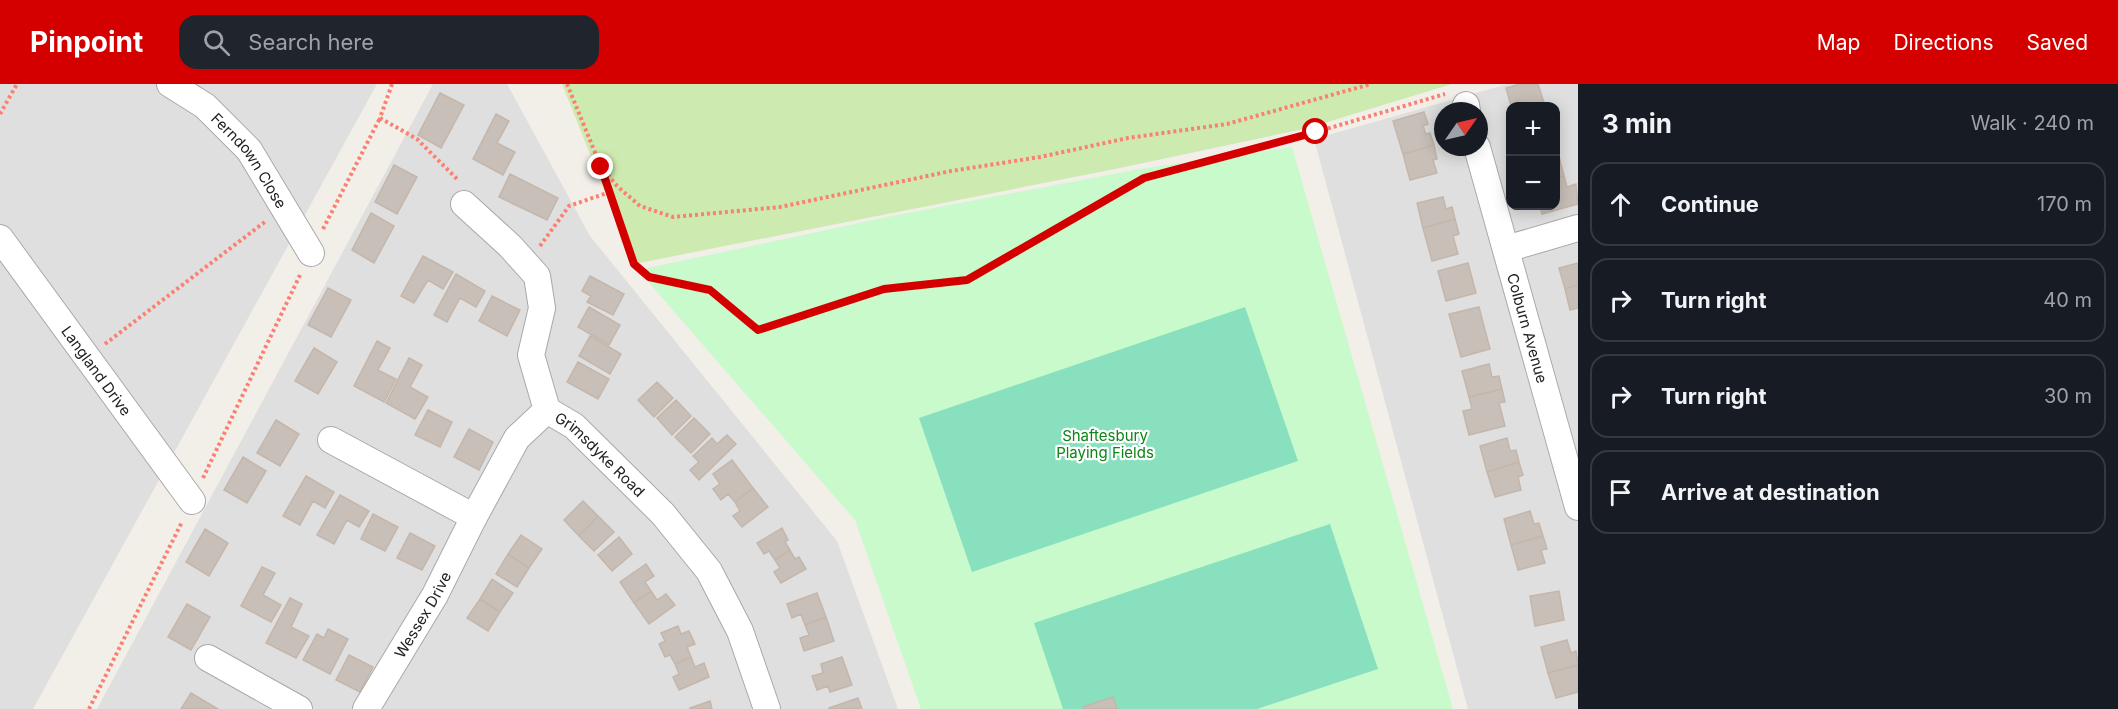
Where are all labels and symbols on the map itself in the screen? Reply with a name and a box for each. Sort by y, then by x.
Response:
north arrow [1434,102,1488,156]
street label: Ferndown Close [207,108,291,212]
route start [1302,118,1328,144]
route end [587,153,613,179]
street label: Colburn Avenue [1503,271,1552,385]
street label: Langland Drive [58,322,136,419]
street label: Grimsdyke Road [552,407,649,501]
park label: Shaftesbury Playing Fields [1056,426,1154,462]
street label: Wessex Drive [390,568,455,661]

